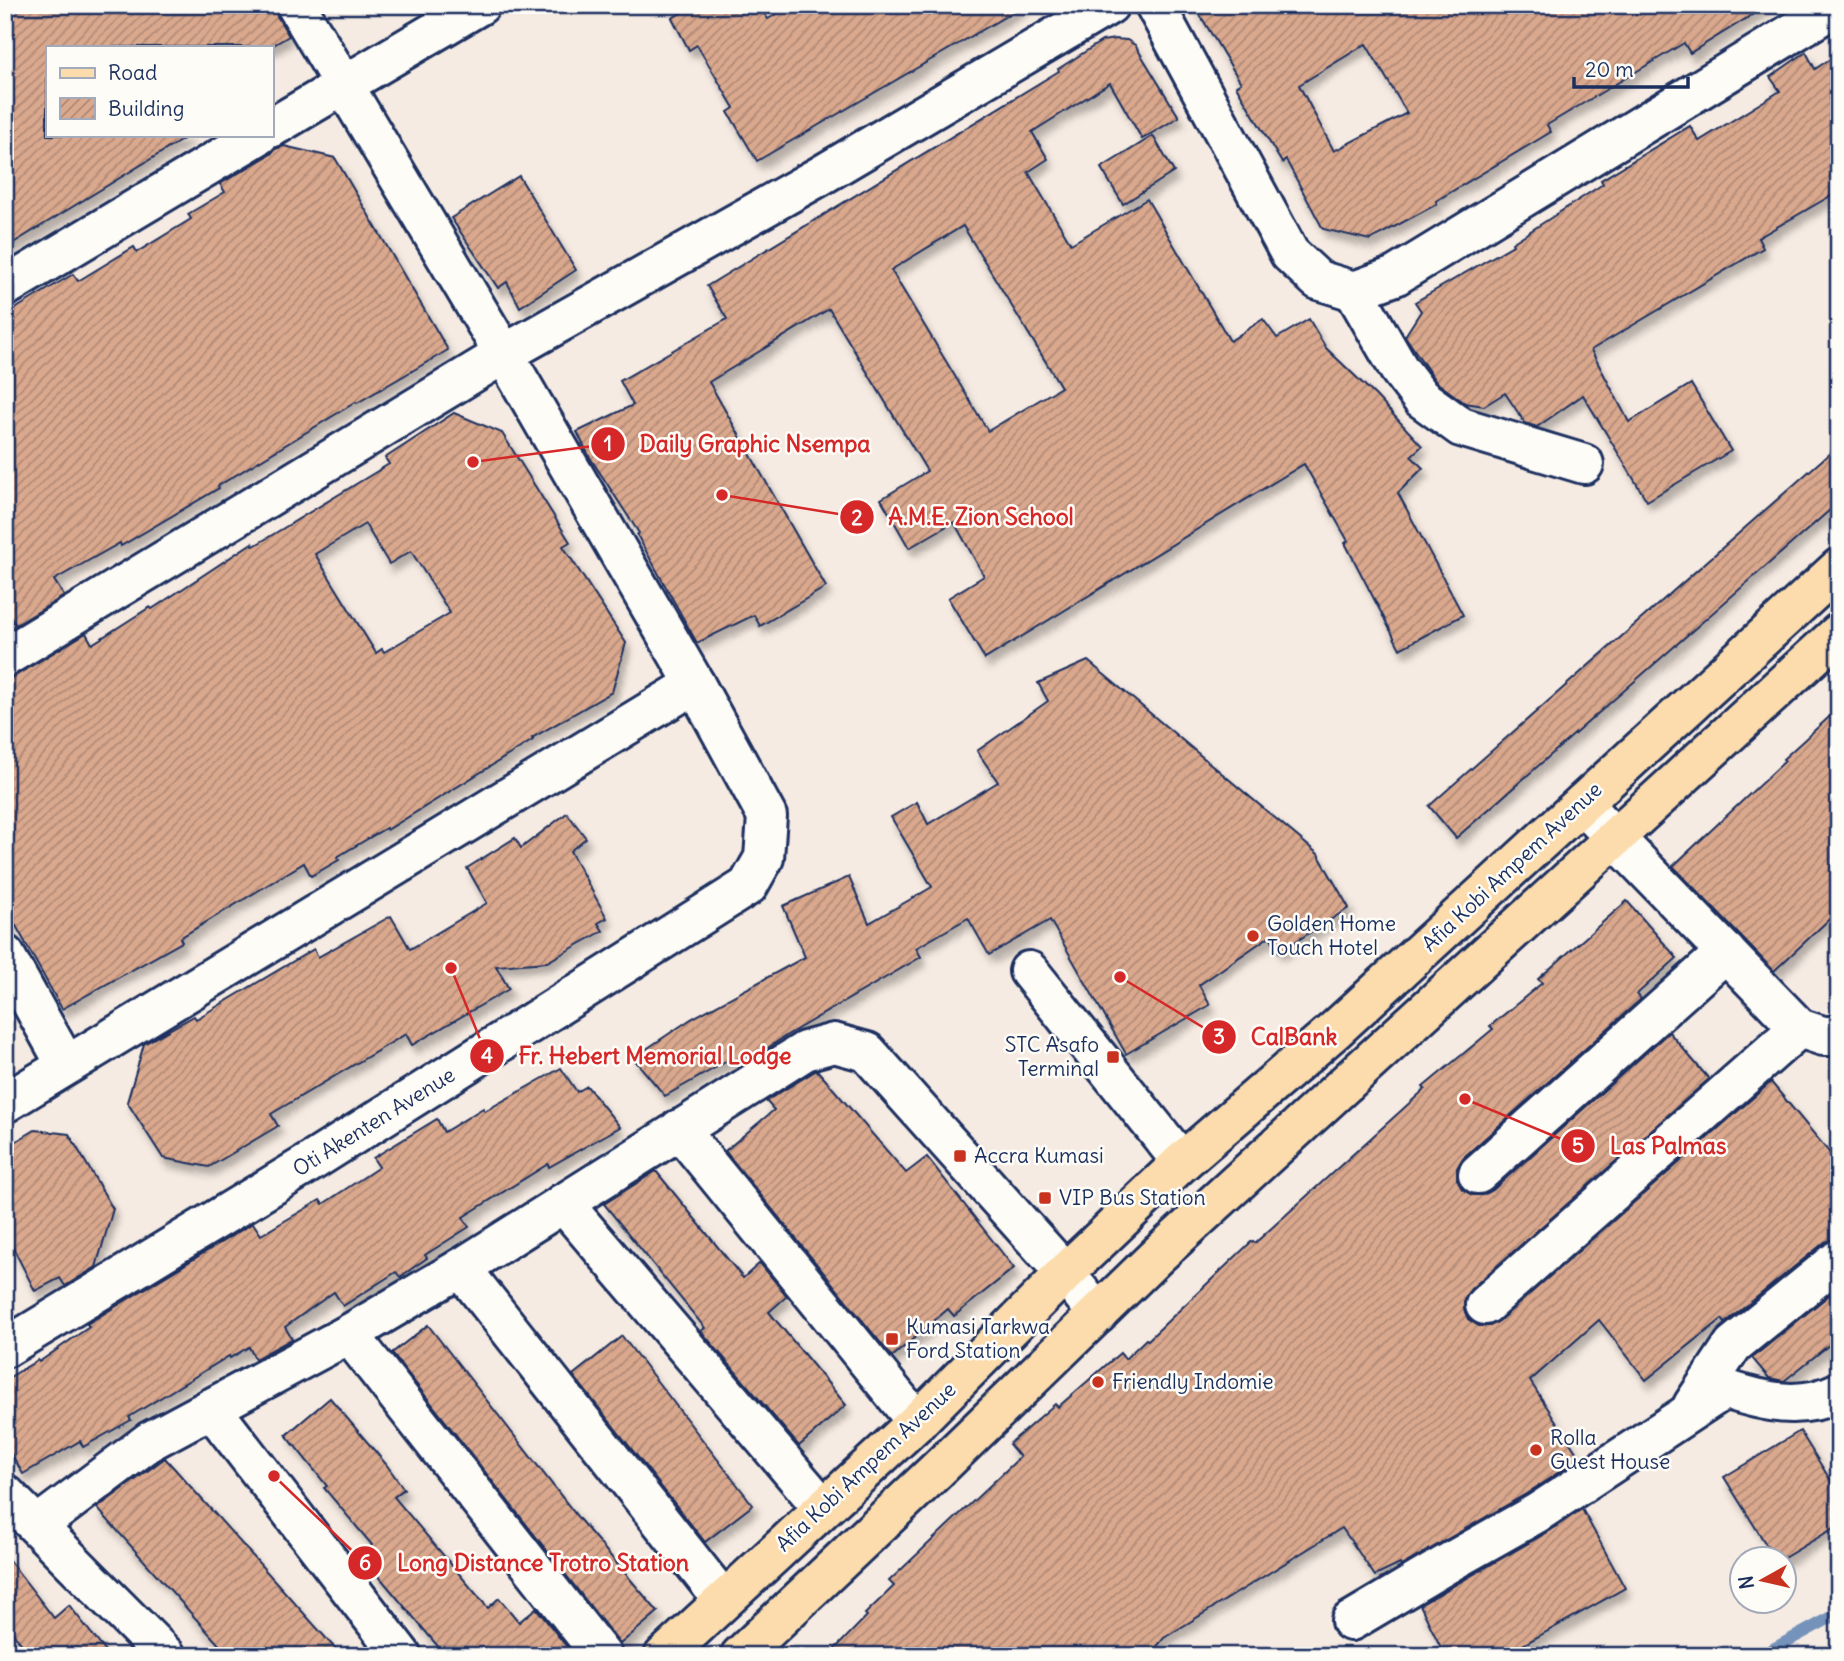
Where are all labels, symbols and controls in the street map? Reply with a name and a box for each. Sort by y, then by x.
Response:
legend [46,46,273,136]
scale bar [1574,46,1688,90]
text: 20 m [1585,56,1634,83]
text: Road [108,59,157,86]
text: Building [108,95,184,122]
callout: Daily Graphic Nsempa [590,422,884,466]
text: Daily Graphic Nsempa [640,429,870,458]
text: 1 [604,430,612,457]
callout: A.M.E. Zion School [839,495,1088,539]
text: A.M.E. Zion School [888,502,1074,531]
text: 2 [851,504,863,531]
street label: Afia Kobi Ampem Avenue [1416,776,1607,957]
place label: Golden Home Touch Hotel [1267,910,1396,961]
marker: Golden Home Touch Hotel [1245,928,1261,944]
callout: CalBank [1201,1015,1351,1059]
text: CalBank [1251,1022,1338,1051]
text: 3 [1213,1023,1225,1050]
place label: STC Asafo Terminal [1005,1031,1099,1082]
callout: Fr. Hebert Memorial Lodge [469,1034,805,1078]
text: Fr. Hebert Memorial Lodge [518,1041,792,1070]
text: 4 [481,1042,493,1069]
marker: STC Asafo Terminal [1105,1049,1121,1065]
street label: Oti Akenten Avenue [288,1061,460,1182]
callout: Las Palmas [1561,1124,1740,1168]
text: Las Palmas [1610,1131,1726,1160]
text: 5 [1572,1132,1584,1159]
place label: Accra Kumasi [974,1142,1104,1169]
marker: Accra Kumasi [952,1148,968,1164]
place label: VIP Bus Station [1059,1184,1206,1211]
marker: VIP Bus Station [1037,1190,1053,1206]
place label: Kumasi Tarkwa Ford Station [906,1313,1050,1364]
marker: Kumasi Tarkwa Ford Station [884,1331,900,1347]
place label: Friendly Indomie [1112,1368,1274,1395]
marker: Friendly Indomie [1090,1374,1106,1390]
street label: Afia Kobi Ampem Avenue [770,1376,961,1557]
place label: Rolla Guest House [1550,1424,1670,1475]
marker: Rolla Guest House [1528,1442,1544,1458]
callout: Long Distance Trotro Station [348,1541,703,1585]
north arrow [1728,1546,1798,1616]
text: Long Distance Trotro Station [397,1548,689,1577]
text: 6 [359,1549,371,1576]
text: N [1733,1574,1759,1591]

